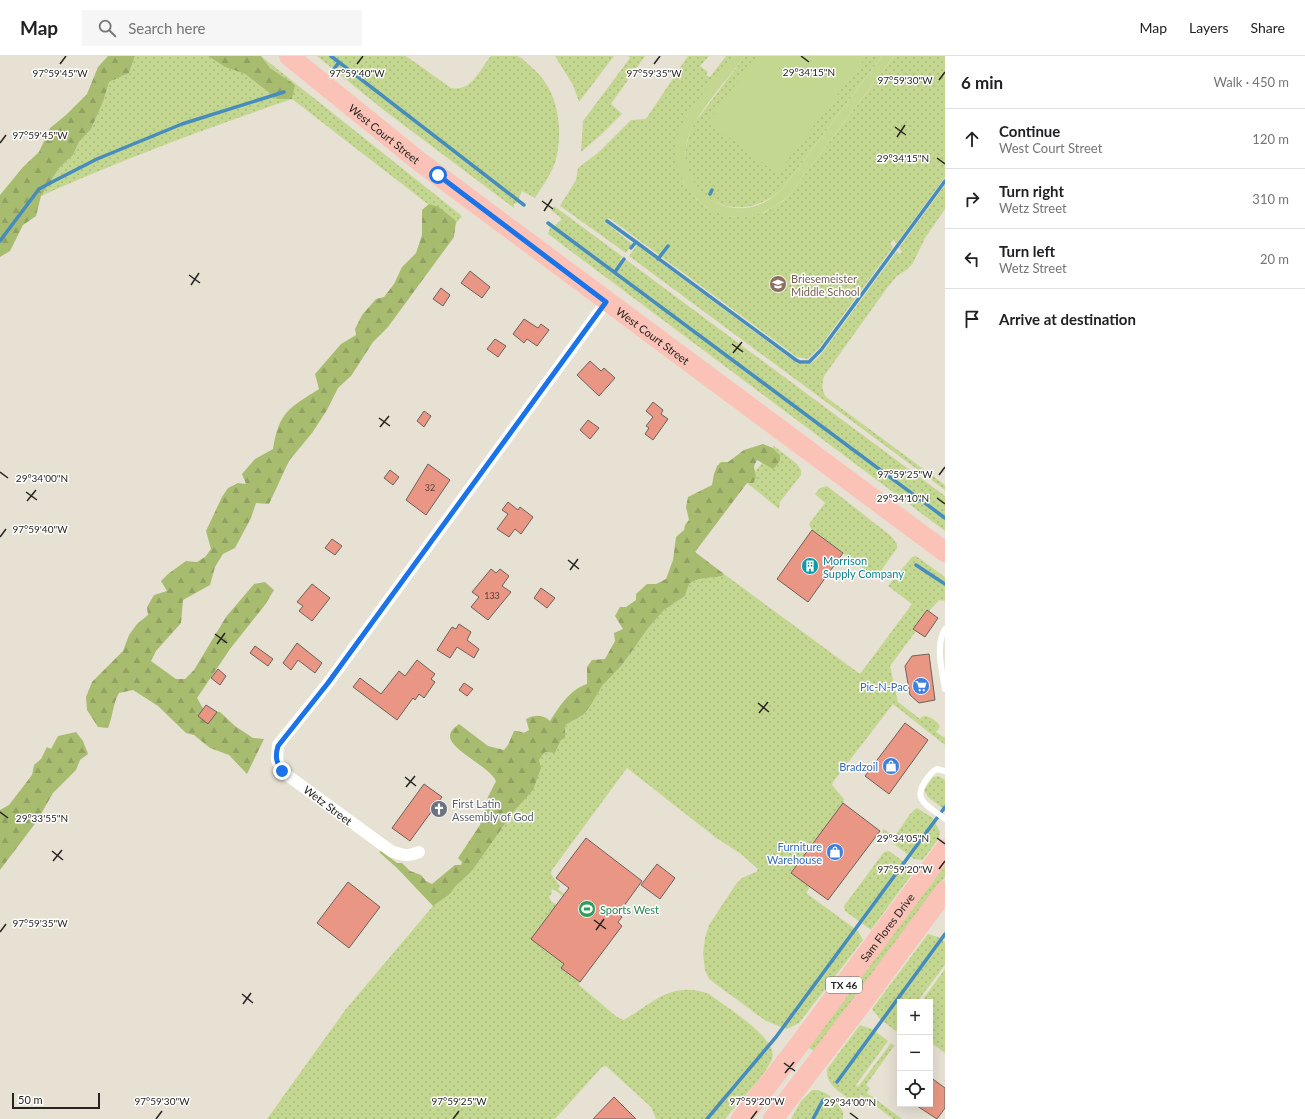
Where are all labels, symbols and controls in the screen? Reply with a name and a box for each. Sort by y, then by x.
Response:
search box [82,10,362,46]
text: Map [20,16,58,39]
icon: search [96,17,118,39]
text: Search here [128,19,206,37]
text: Map [1139,19,1167,36]
text: Layers [1189,19,1229,36]
text: Share [1251,19,1285,36]
text: 29°34'15"N [783,66,835,78]
text: 97°59'45"W [32,67,88,79]
text: 97°59'40"W [329,67,385,79]
text: 97°59'35"W [626,67,682,79]
text: 6 min [961,72,1003,93]
text: 97°59'30"W [877,74,933,86]
text: Walk · 450 m [1213,74,1289,90]
street label: West Court Street [346,101,423,166]
text: Continue [999,122,1060,140]
icon: ahead [961,128,983,150]
text: 97°59'45"W [12,129,68,141]
text: 120 m [1252,131,1289,147]
text: West Court Street [999,140,1102,156]
text: 29°34'15"N [877,152,929,164]
route start [429,166,447,184]
text: Turn right [999,182,1064,200]
icon: right [961,188,983,210]
text: 310 m [1252,191,1289,207]
text: Wetz Street [999,200,1067,216]
text: Turn left [999,242,1055,260]
icon: left [961,248,983,270]
text: 20 m [1260,251,1289,267]
text: Wetz Street [999,260,1067,276]
place label: Briesemeister Middle School [791,272,860,298]
school or university icon: Briesemeister Middle School [768,274,788,294]
street label: West Court Street [614,304,692,367]
icon: arrive [961,308,983,330]
text: Arrive at destination [999,310,1136,328]
text: 97°59'25"W [877,468,933,480]
text: 29°34'00"N [16,472,68,484]
house number: 32 [425,482,435,493]
text: 29°34'10"N [877,492,929,504]
text: 97°59'40"W [12,523,68,535]
place label: Morrison Supply Company [823,554,904,580]
building icon: Morrison Supply Company [800,556,820,576]
house number: 133 [484,590,500,601]
supermarket icon: Pic-N-Pac [911,676,931,696]
place label: Pic-N-Pac [860,680,908,693]
shop icon: Bradzoil [881,756,901,776]
place label: Bradzoil [839,760,878,773]
route end [273,762,291,780]
street label: Wetz Street [301,783,355,827]
place label: First Latin Assembly of God [452,797,534,823]
church icon: First Latin Assembly of God [429,799,449,819]
text: 29°33'55"N [16,812,68,824]
text: 29°34'05"N [877,832,929,844]
place label: Furniture Warehouse [767,840,822,866]
shop icon: Furniture Warehouse [825,842,845,862]
text: 97°59'20"W [877,863,933,875]
street label: Sam Flores Drive [857,890,916,964]
sports icon: Sports West [577,899,597,919]
place label: Sports West [600,903,659,916]
text: 97°59'35"W [12,917,68,929]
road number: TX 46 [826,977,862,993]
map controls [897,999,933,1107]
button: + [897,999,933,1035]
button: − [897,1035,933,1071]
button: locate [897,1071,933,1107]
scale bar [12,1091,100,1110]
text: 50 m [18,1093,43,1106]
text: 97°59'30"W [134,1095,190,1107]
text: 97°59'25"W [431,1095,487,1107]
text: 97°59'20"W [729,1095,785,1107]
text: 29°34'00"N [824,1096,876,1108]

